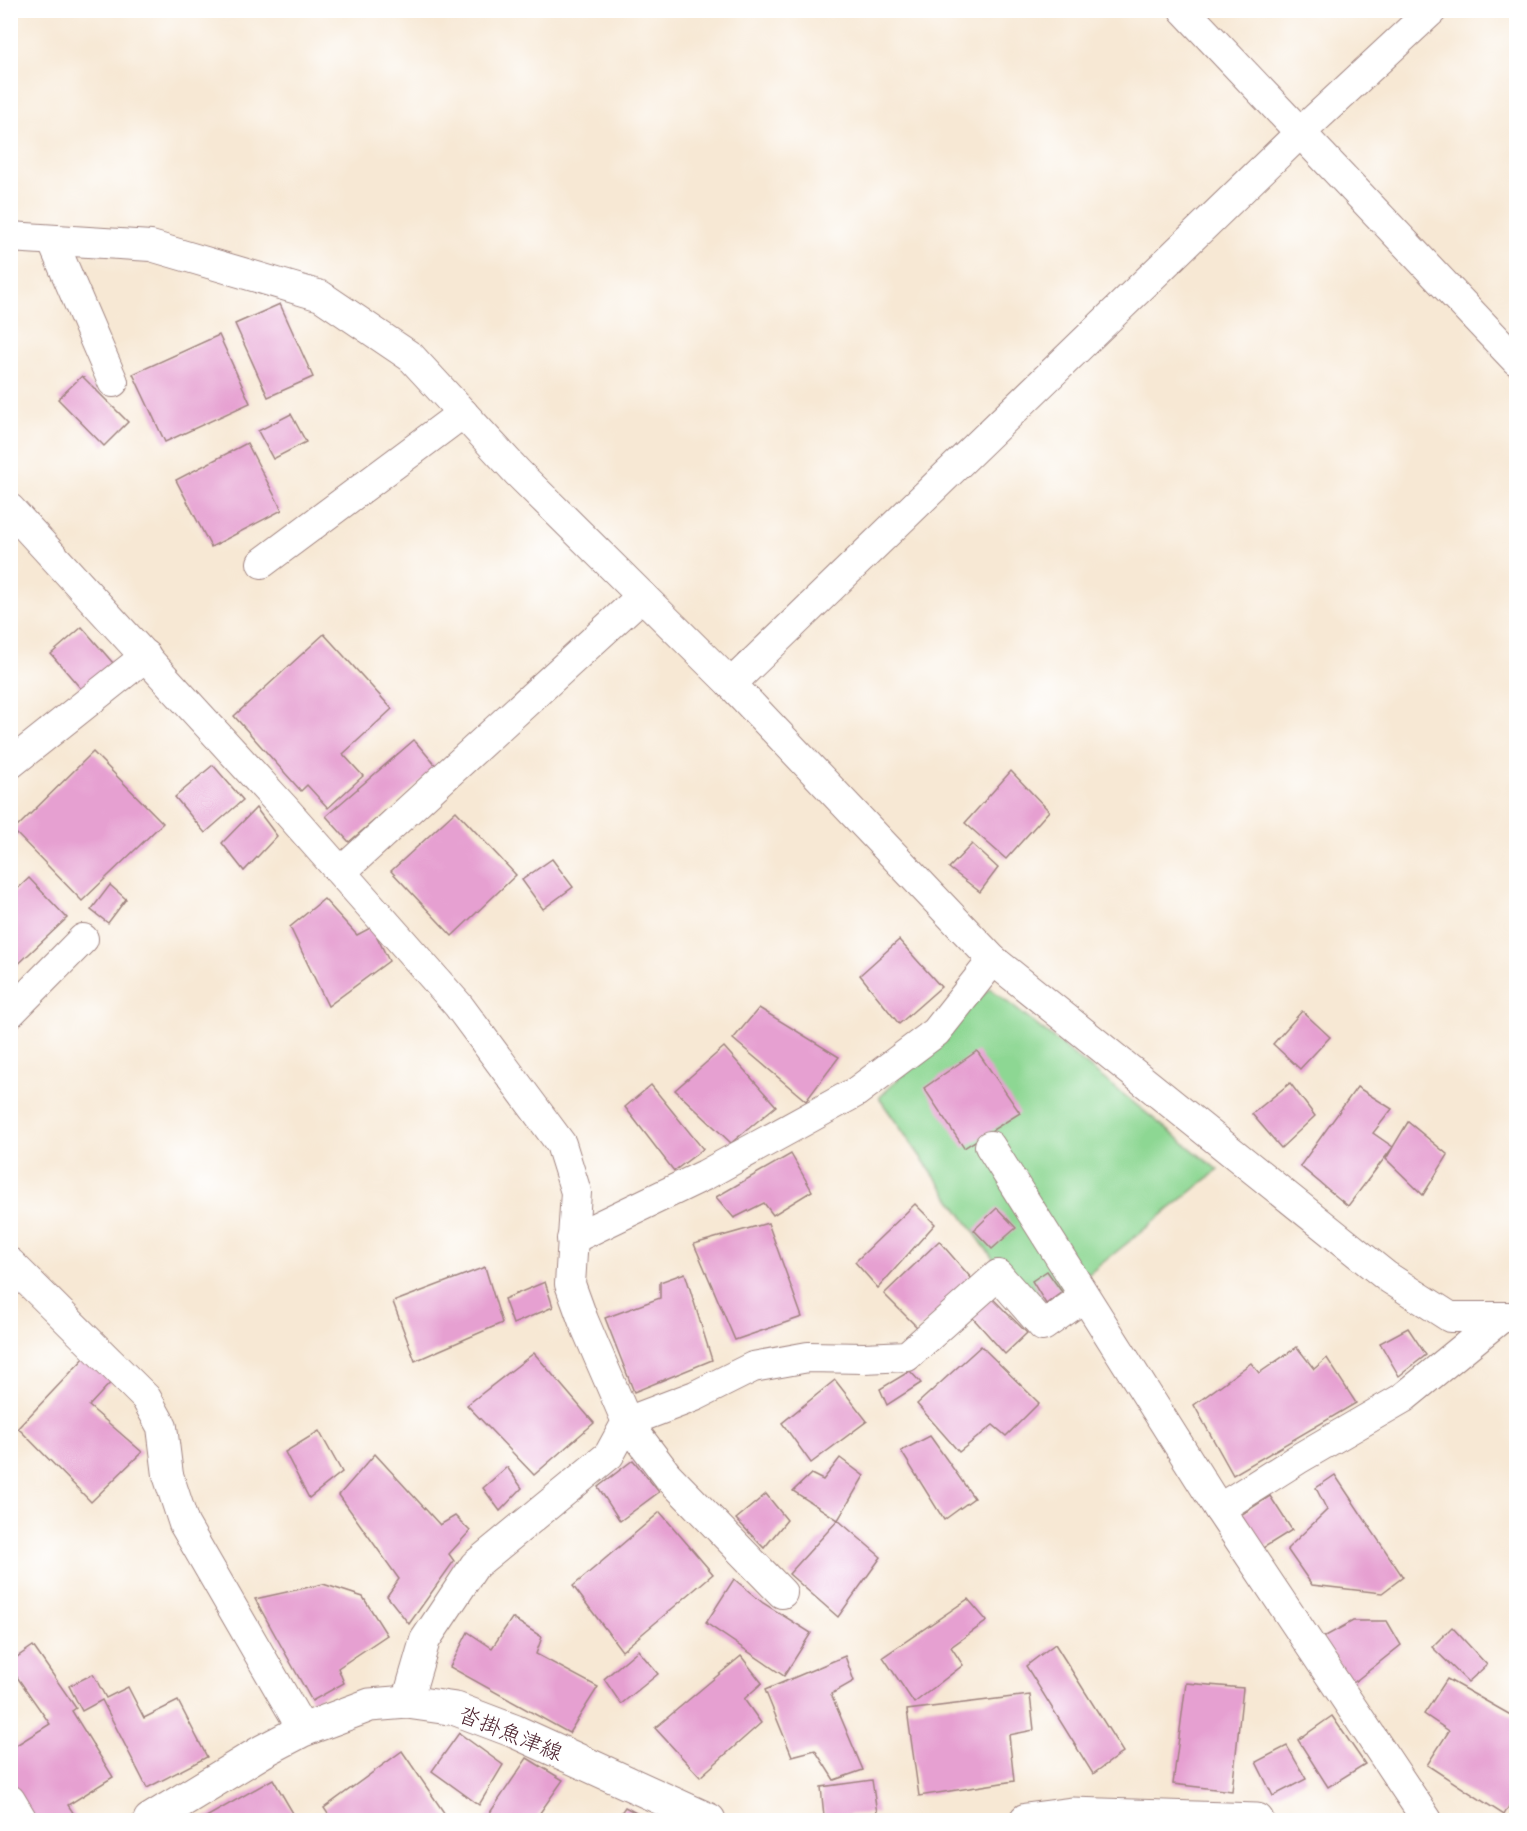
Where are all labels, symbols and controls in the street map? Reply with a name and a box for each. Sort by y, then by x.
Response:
street label: 沓掛魚津線 [453,1701,566,1771]

